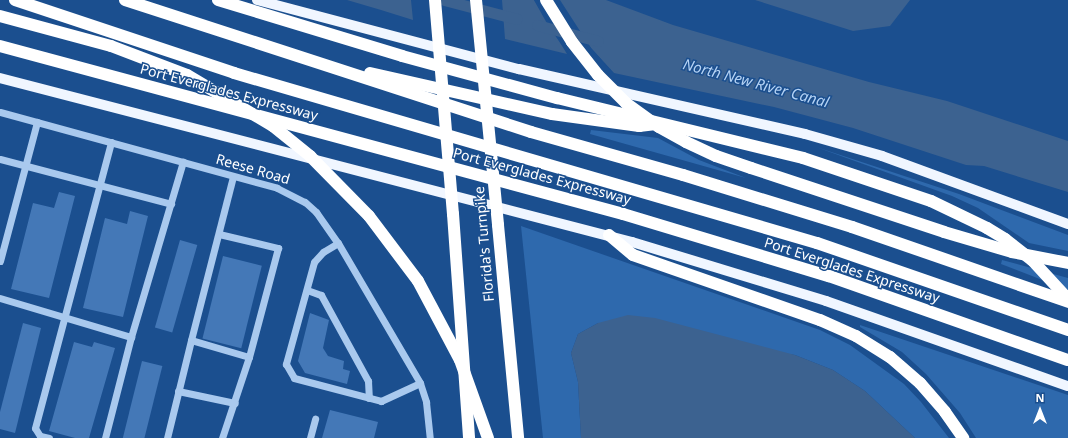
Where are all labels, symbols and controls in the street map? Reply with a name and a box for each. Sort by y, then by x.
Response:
water label: North New River Canal [681,55,831,111]
street label: Port Everglades Expressway [138,60,320,124]
street label: Port Everglades Expressway [451,144,633,208]
street label: Reese Road [214,150,292,188]
street label: Florida's Turnpike [471,186,497,302]
street label: Port Everglades Expressway [762,234,942,306]
north arrow [1020,390,1060,430]
text: N [1036,390,1044,405]

